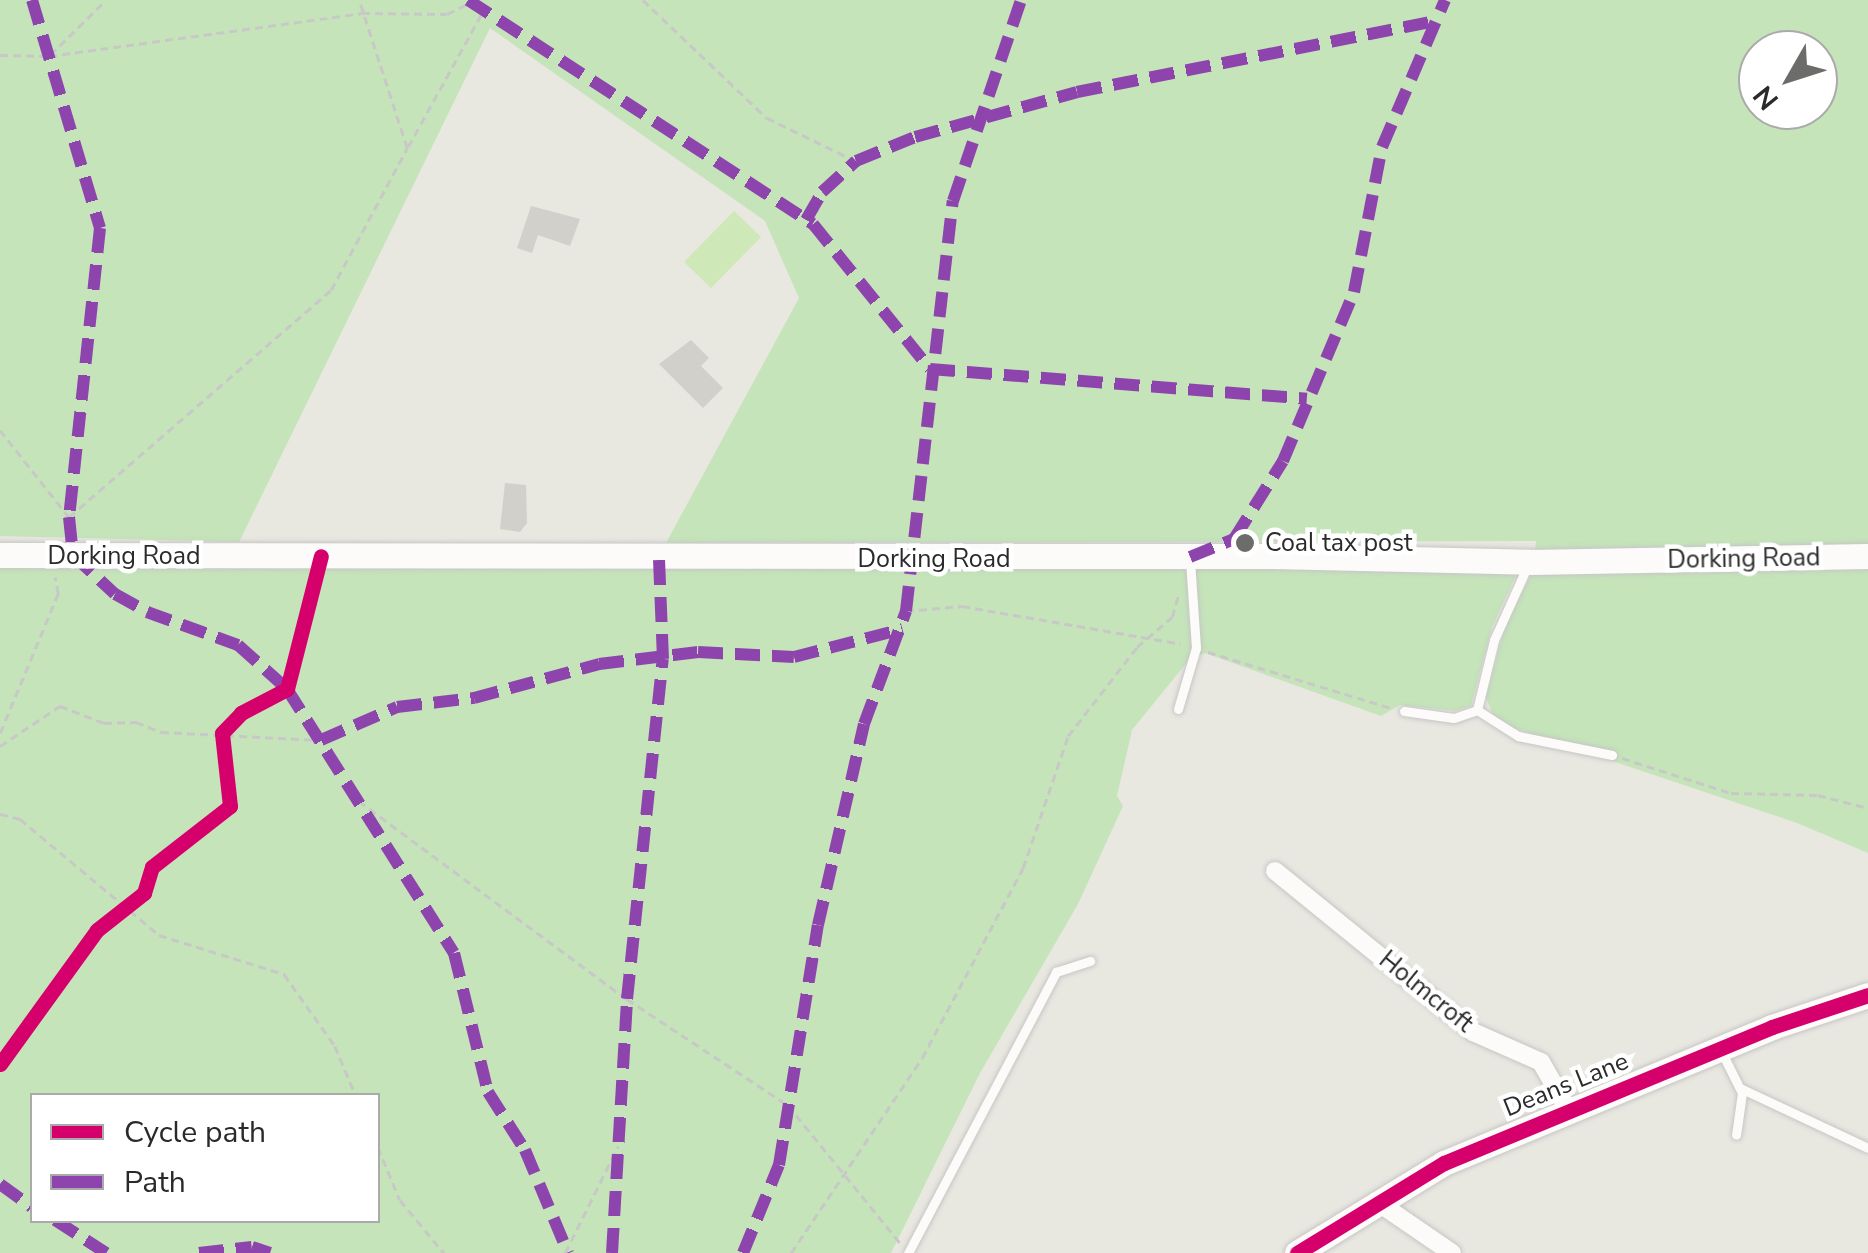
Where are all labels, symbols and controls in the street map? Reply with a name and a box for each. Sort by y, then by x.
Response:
north arrow [1738,30,1838,130]
text: N [1745,78,1788,118]
place label: Coal tax post [1265,528,1413,558]
marker: Coal tax post [1234,532,1256,554]
street label: Dorking Road [47,541,201,571]
street label: Dorking Road [1667,543,1821,575]
street label: Dorking Road [857,544,1011,574]
street label: Holmcroft [1373,945,1479,1039]
street label: Deans Lane [1499,1046,1633,1124]
legend [30,1093,380,1223]
text: Cycle path [124,1112,266,1153]
text: Path [124,1162,186,1203]

